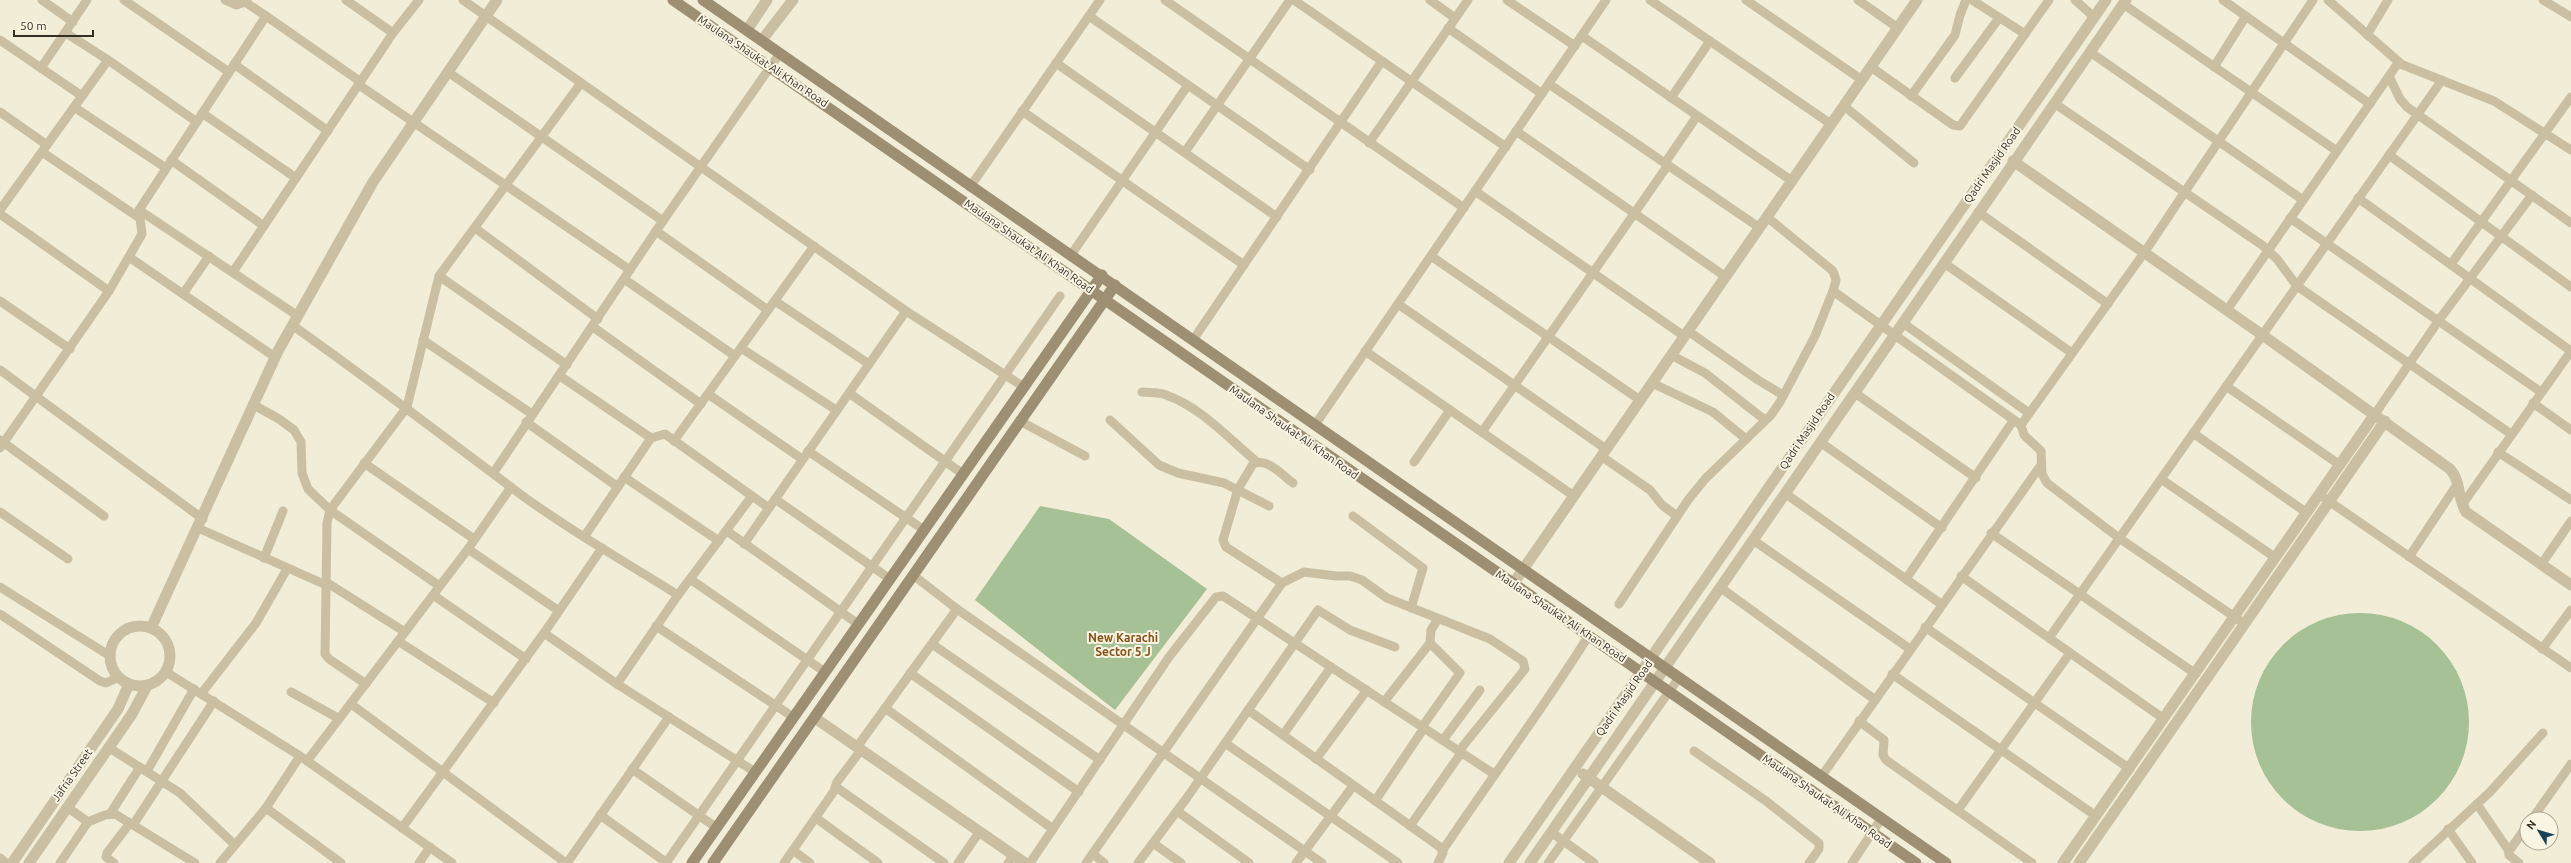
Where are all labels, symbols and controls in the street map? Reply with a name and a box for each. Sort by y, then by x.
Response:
scale bar [14,12,93,38]
street label: Maulana Shaukat Ali Khan Road [696,13,830,109]
text: 50 m [20,19,47,32]
street label: Qadri Masjid Road [1961,125,2023,205]
street label: Maulana Shaukat Ali Khan Road [962,197,1096,295]
street label: Maulana Shaukat Ali Khan Road [1227,383,1361,481]
street label: Qadri Masjid Road [1777,390,1837,472]
street label: Maulana Shaukat Ali Khan Road [1494,568,1628,664]
district label: New Karachi Sector 5 J [1088,631,1158,658]
street label: Qadri Masjid Road [1593,658,1655,738]
street label: Jafria Street [50,746,95,803]
street label: Maulana Shaukat Ali Khan Road [1760,752,1894,850]
north arrow [2519,811,2559,851]
text: N [2524,818,2538,832]

